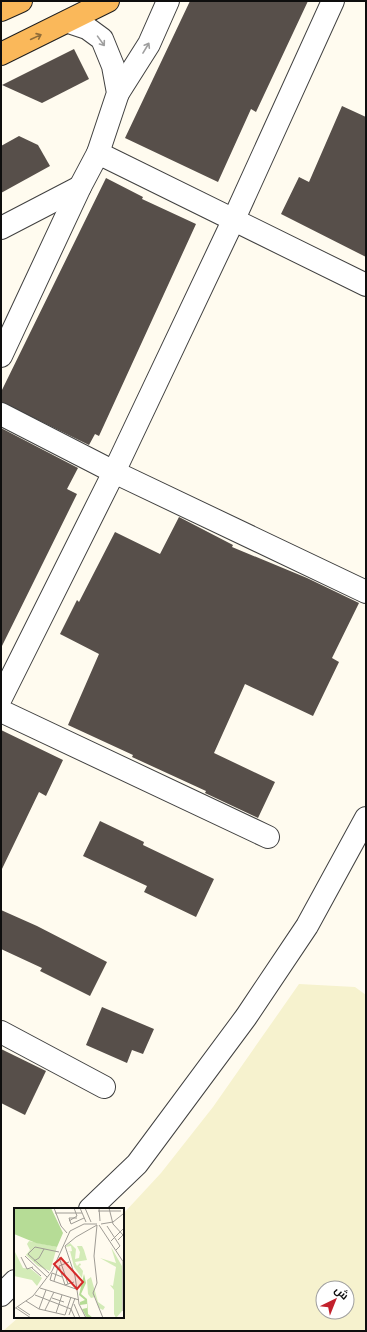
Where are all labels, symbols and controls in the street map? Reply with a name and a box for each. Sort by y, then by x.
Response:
one-way arrow [30,33,42,40]
one-way arrow [97,36,105,47]
one-way arrow [142,42,150,54]
inset map [14,1208,124,1318]
north arrow [315,1280,355,1320]
text: ش [332,1283,351,1303]

